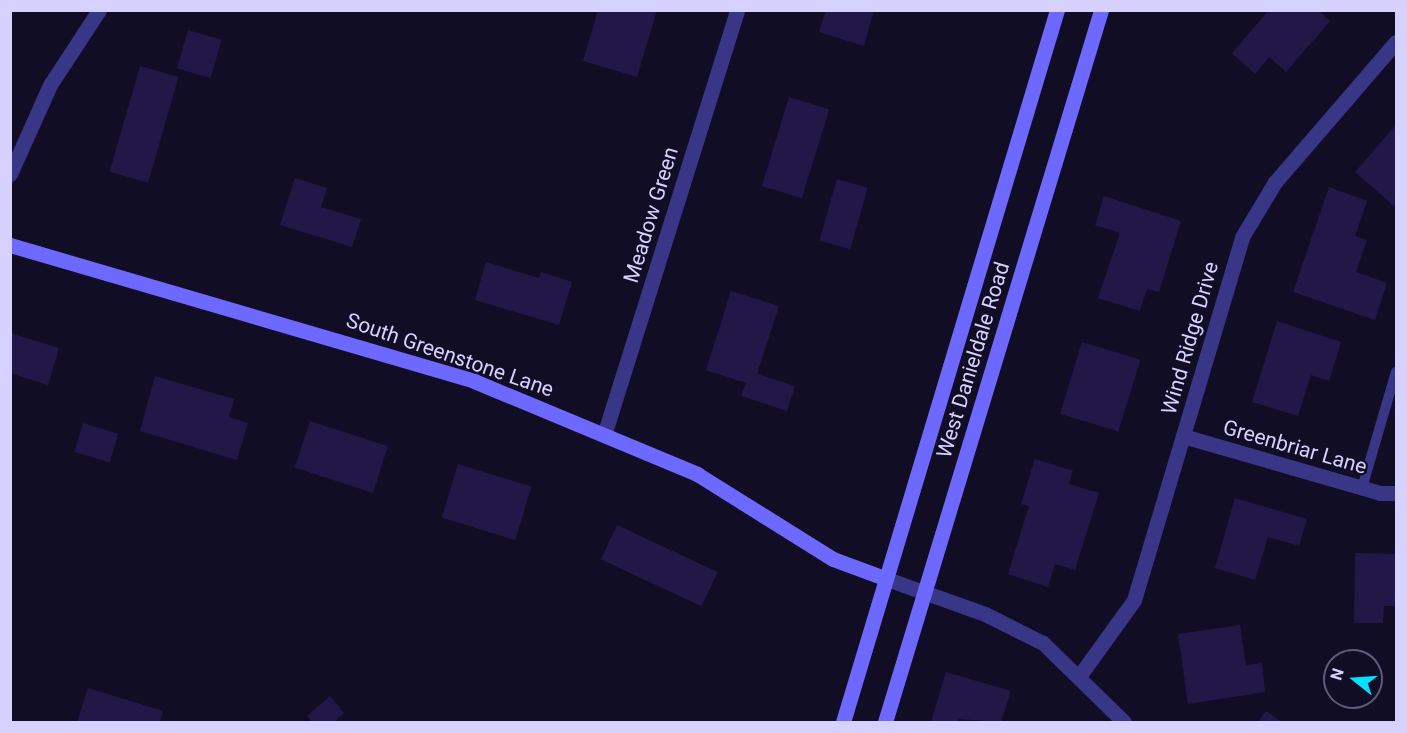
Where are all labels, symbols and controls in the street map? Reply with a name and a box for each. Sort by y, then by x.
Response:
street label: Meadow Green [618,144,684,286]
street label: West Danieldale Road [931,259,1015,461]
street label: Wind Ridge Drive [1156,259,1224,417]
street label: South Greenstone Lane [343,308,557,402]
street label: Greenbriar Lane [1220,414,1370,480]
north arrow [1323,649,1383,709]
text: N [1326,666,1348,682]

